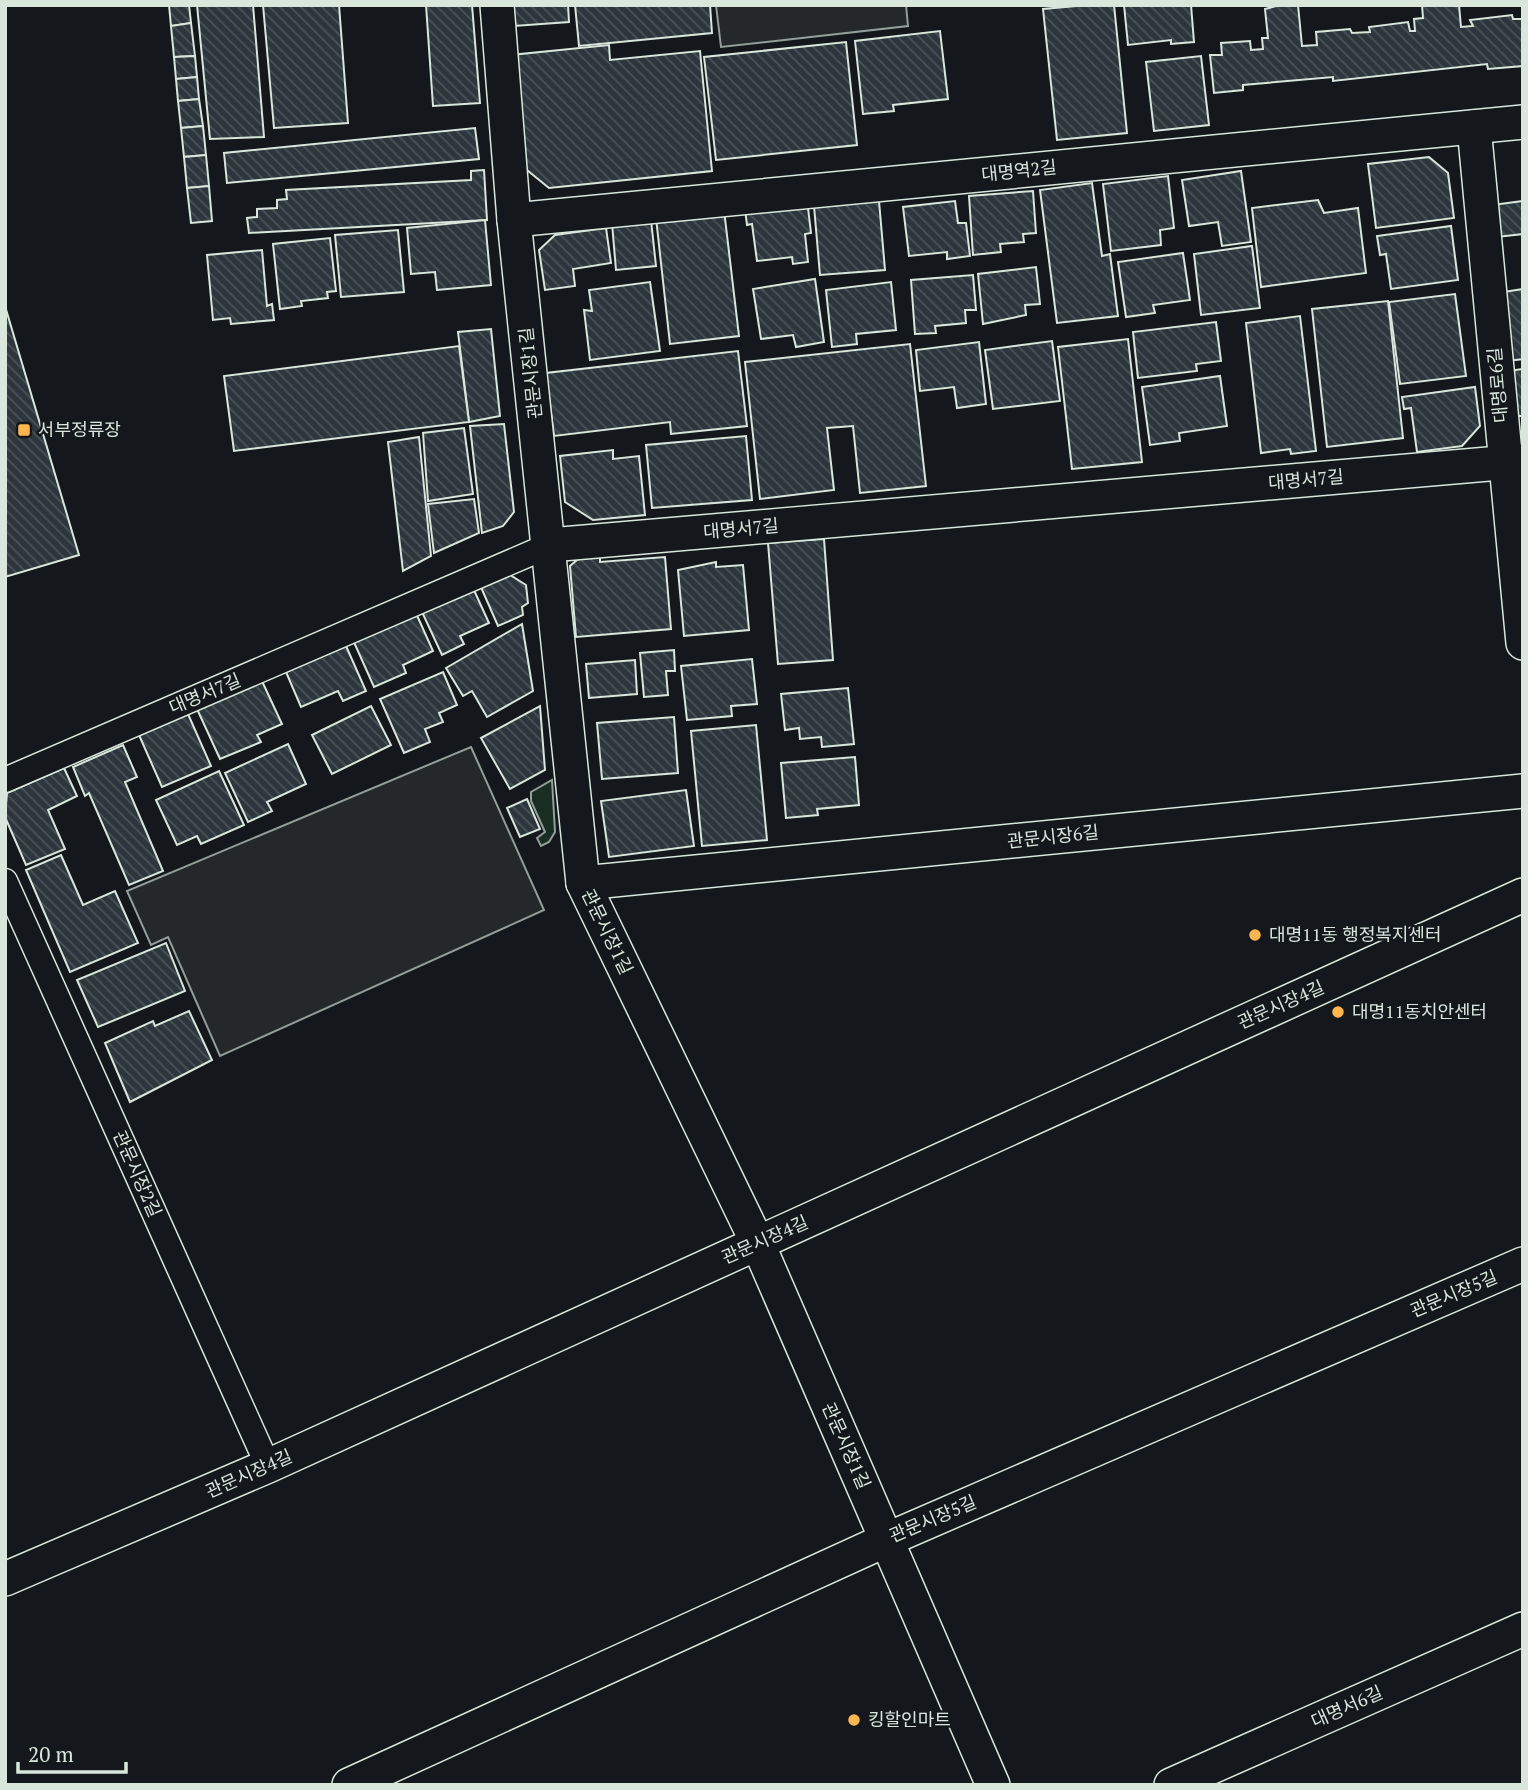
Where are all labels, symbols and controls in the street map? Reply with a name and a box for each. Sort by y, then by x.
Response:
street label: 대명역2길 [980,154,1058,186]
street label: 관문시장1길 [513,326,547,420]
street label: 대명로6길 [1482,346,1512,424]
place label: 서부정류장 [38,417,121,441]
marker: 서부정류장 [16,422,32,438]
street label: 대명서7길 [1267,464,1345,494]
street label: 대명서7길 [702,513,780,543]
street label: 대명서7길 [165,667,244,719]
street label: 관문시장6길 [1006,819,1100,853]
street label: 관문시장1길 [577,885,639,978]
place label: 대명11동 행정복지센터 [1269,922,1442,946]
marker: 대명11동 행정복지센터 [1247,927,1263,943]
street label: 관문시장4길 [1234,974,1328,1034]
place label: 대명11동치안센터 [1352,999,1487,1023]
marker: 대명11동치안센터 [1330,1004,1346,1020]
street label: 관문시장2길 [108,1127,168,1221]
street label: 관문시장4길 [718,1209,812,1269]
street label: 관문시장5길 [1406,1264,1501,1322]
street label: 관문시장1길 [817,1399,877,1493]
street label: 관문시장4길 [202,1443,296,1503]
street label: 관문시장5길 [885,1489,980,1547]
street label: 대명서6길 [1307,1680,1386,1732]
place label: 킹할인마트 [868,1707,951,1731]
marker: 킹할인마트 [846,1712,862,1728]
scale bar [18,1730,126,1774]
text: 20 m [28,1740,74,1768]

